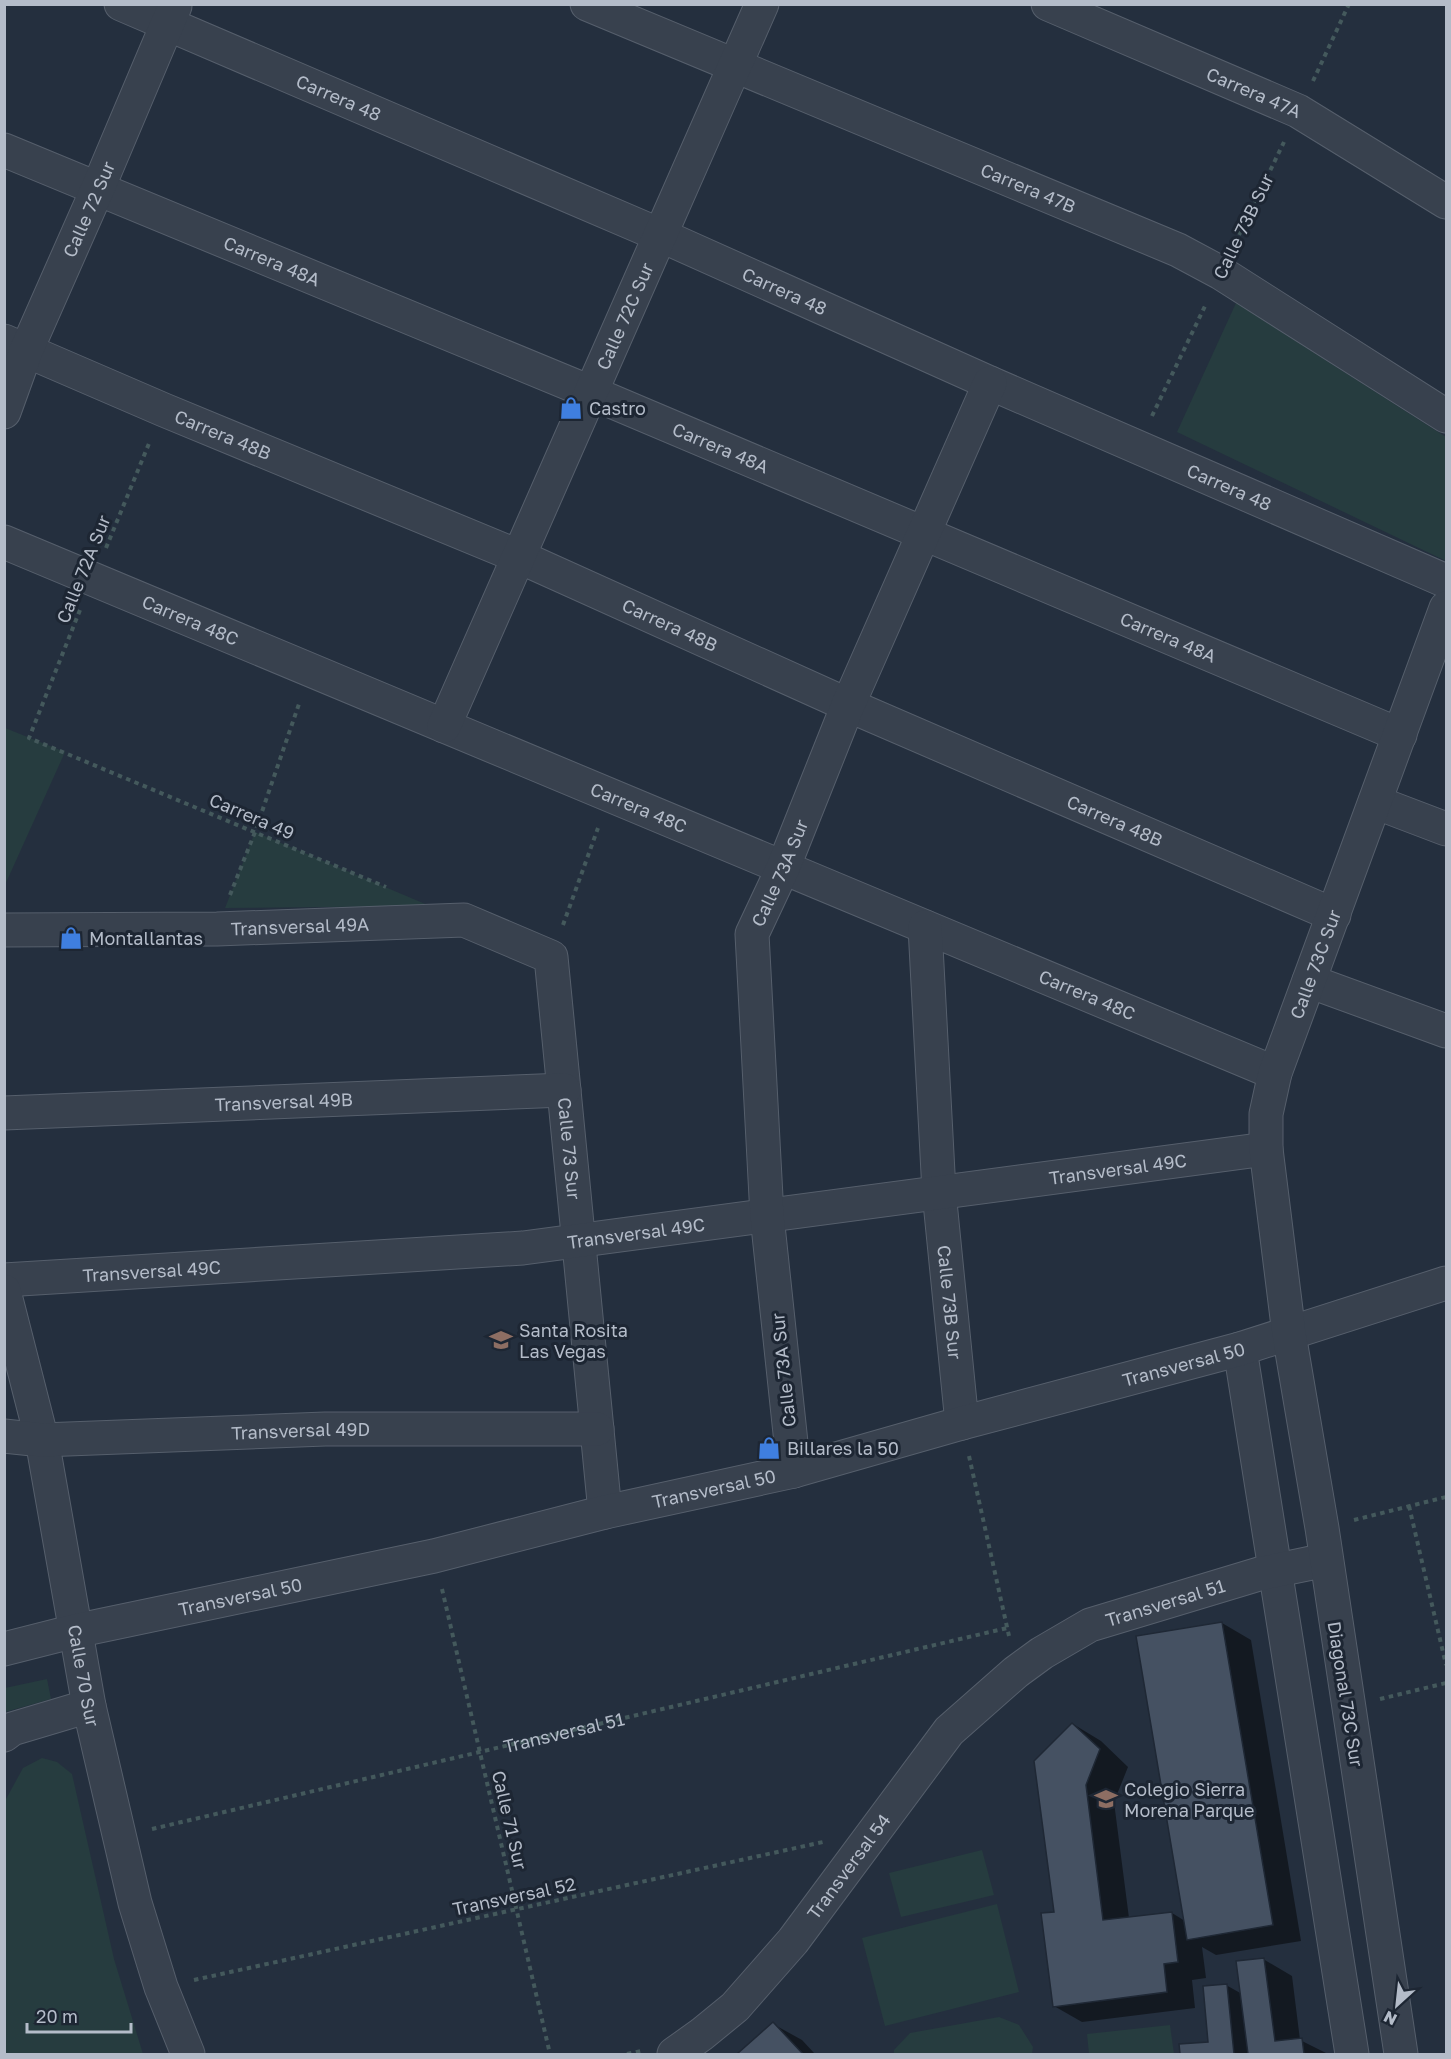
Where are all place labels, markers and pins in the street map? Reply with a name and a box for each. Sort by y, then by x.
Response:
shop icon: Castro [558,395,584,421]
place label: Castro [589,397,646,419]
shop icon: Montallantas [58,925,84,951]
place label: Montallantas [89,927,203,949]
place label: Santa Rosita Las Vegas [519,1319,628,1362]
school or university icon: Santa Rosita Las Vegas [488,1327,514,1353]
shop icon: Billares la 50 [756,1435,782,1461]
place label: Billares la 50 [787,1437,899,1459]
place label: Colegio Sierra Morena Parque [1124,1778,1254,1821]
school or university icon: Colegio Sierra Morena Parque [1093,1786,1119,1812]

